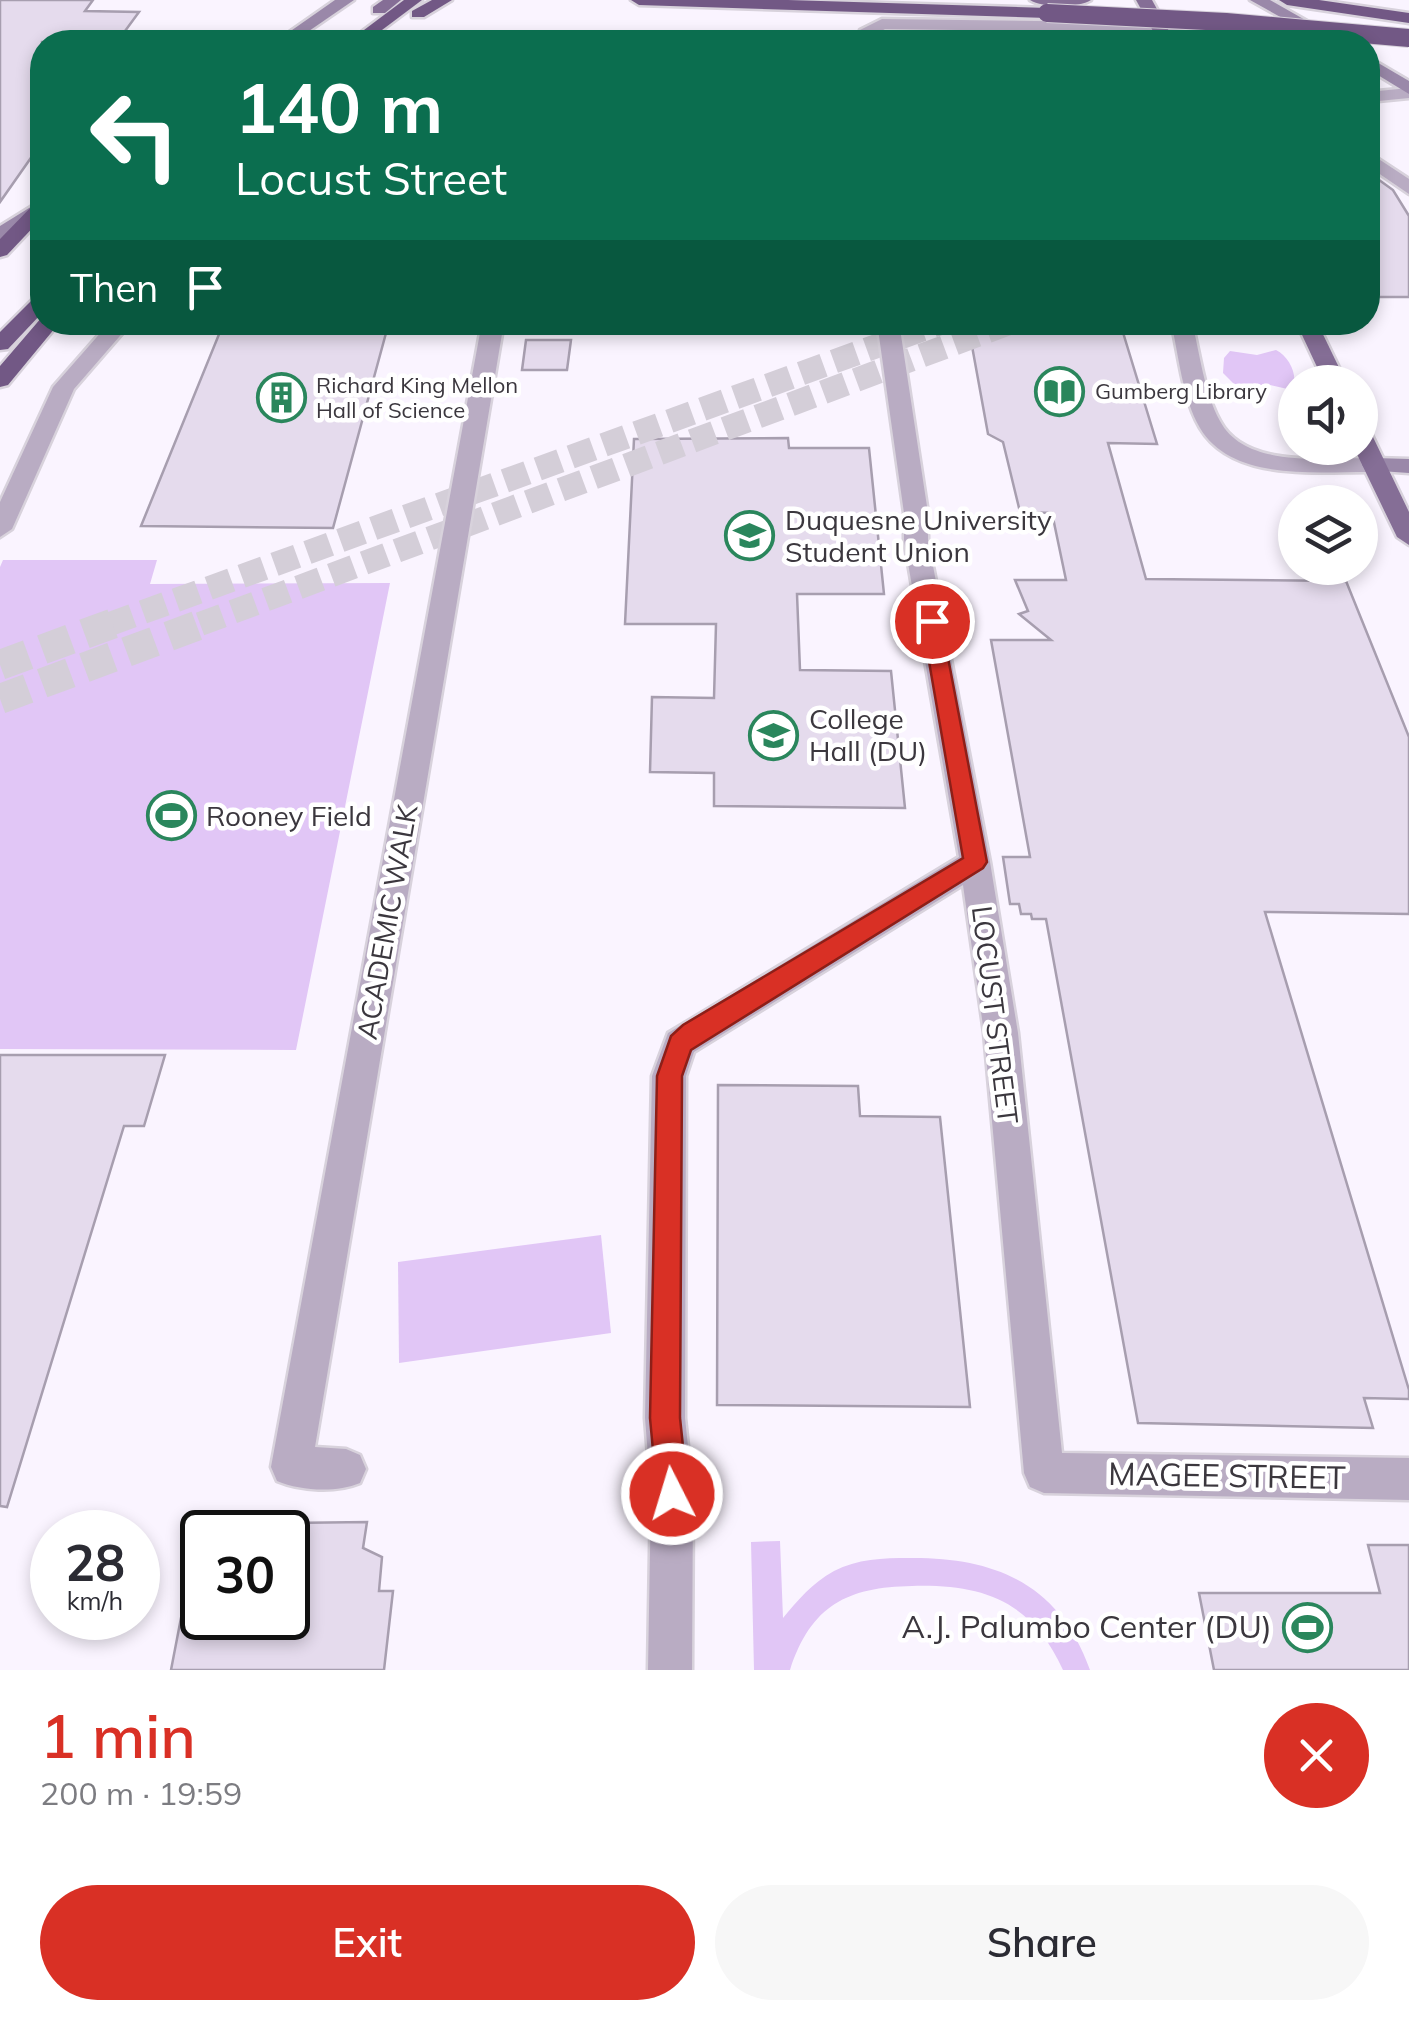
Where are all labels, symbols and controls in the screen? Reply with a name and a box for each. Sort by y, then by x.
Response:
text: 140 m [235,63,443,151]
icon: left [70,70,200,200]
text: Locust Street [235,150,507,206]
icon: arrive [178,260,233,315]
text: Then [70,264,158,312]
library icon: Gumberg Library [1034,365,1086,417]
map controls [1278,365,1378,585]
button: sound [1278,365,1378,465]
place label: Richard King Mellon Hall of Science [316,371,518,424]
building icon: Richard King Mellon Hall of Science [255,372,307,424]
place label: Gumberg Library [1095,377,1267,405]
button: layers [1278,485,1378,585]
place label: Duquesne University Student Union [785,502,1052,569]
school or university icon: Duquesne University Student Union [724,510,776,562]
pin [890,579,975,664]
icon: arrive [905,594,960,649]
place label: College Hall (DU) [809,701,927,768]
school or university icon: College Hall (DU) [748,709,800,761]
sports icon: Rooney Field [145,790,197,842]
place label: Rooney Field [206,798,372,833]
street label: ACADEMIC WALK [349,801,425,1042]
street label: LOCUST STREET [965,904,1026,1126]
position arrow [620,1442,724,1546]
street label: MAGEE STREET [1108,1453,1346,1497]
speed limit sign: 30 [180,1510,310,1640]
text: 28 [65,1531,125,1594]
text: km/h [67,1585,123,1616]
sports icon: A.J. Palumbo Center (DU) [1281,1601,1333,1653]
place label: A.J. Palumbo Center (DU) [902,1606,1272,1646]
text: 1 min [40,1698,196,1773]
button: close [1264,1703,1369,1808]
text: 200 m · 19:59 [40,1773,242,1813]
button: Exit [40,1885,695,2000]
button: Share [715,1885,1369,2000]

